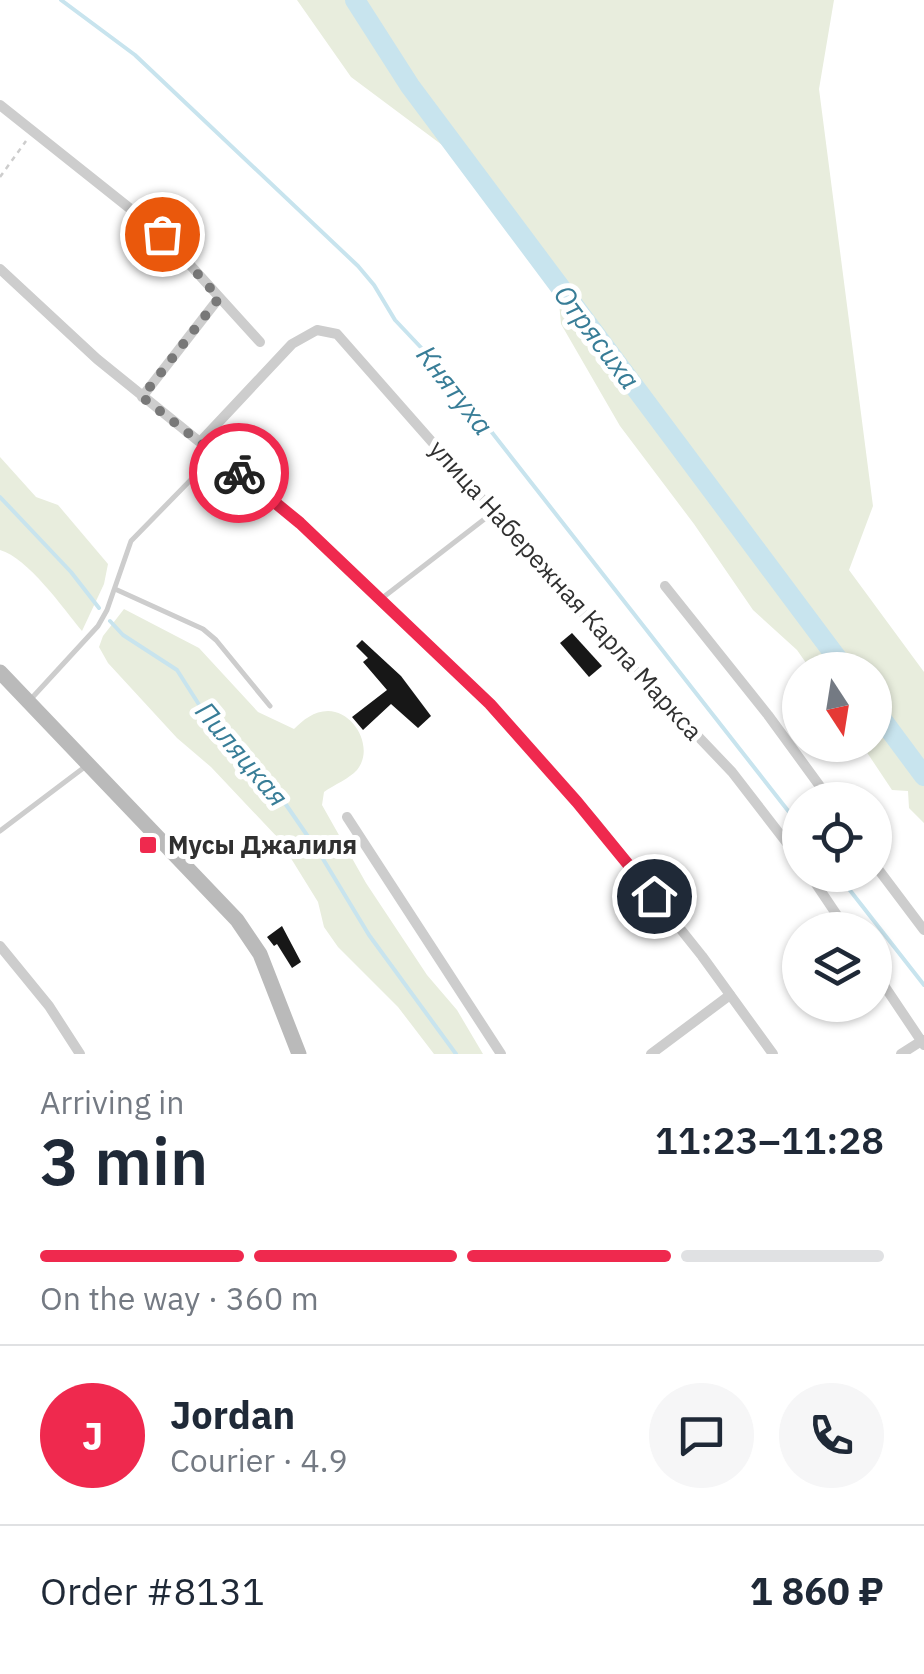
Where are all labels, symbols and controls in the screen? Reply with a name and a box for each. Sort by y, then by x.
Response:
pin [120,192,205,277]
icon: bag [135,207,190,262]
water label: Отрясиха [546,277,649,396]
water label: Княтуха [409,337,502,442]
courier [189,423,289,523]
street label: улица Набережная Карла Маркса [422,432,710,747]
icon: bike [212,446,267,501]
north arrow [782,652,892,762]
map controls [782,652,892,1022]
water label: Пиляцкая [188,693,297,814]
button: locate [782,782,892,892]
place label: Мусы Джалиля [168,828,357,861]
marker: Мусы Джалиля [137,834,159,856]
pin [612,854,697,939]
icon: home [627,869,682,924]
button: layers [782,912,892,1022]
text: Arriving in [40,1081,185,1123]
text: 11:23–11:28 [655,1115,884,1164]
text: 3 min [40,1118,208,1203]
text: On the way · 360 m [40,1277,319,1319]
button: chat [649,1383,754,1488]
button: phone [779,1383,884,1488]
text: Jordan [170,1390,295,1439]
text: J [82,1411,103,1460]
text: Courier · 4.9 [170,1439,348,1481]
text: Order #8131 [40,1566,265,1615]
text: 1 860 ₽ [750,1566,884,1615]

